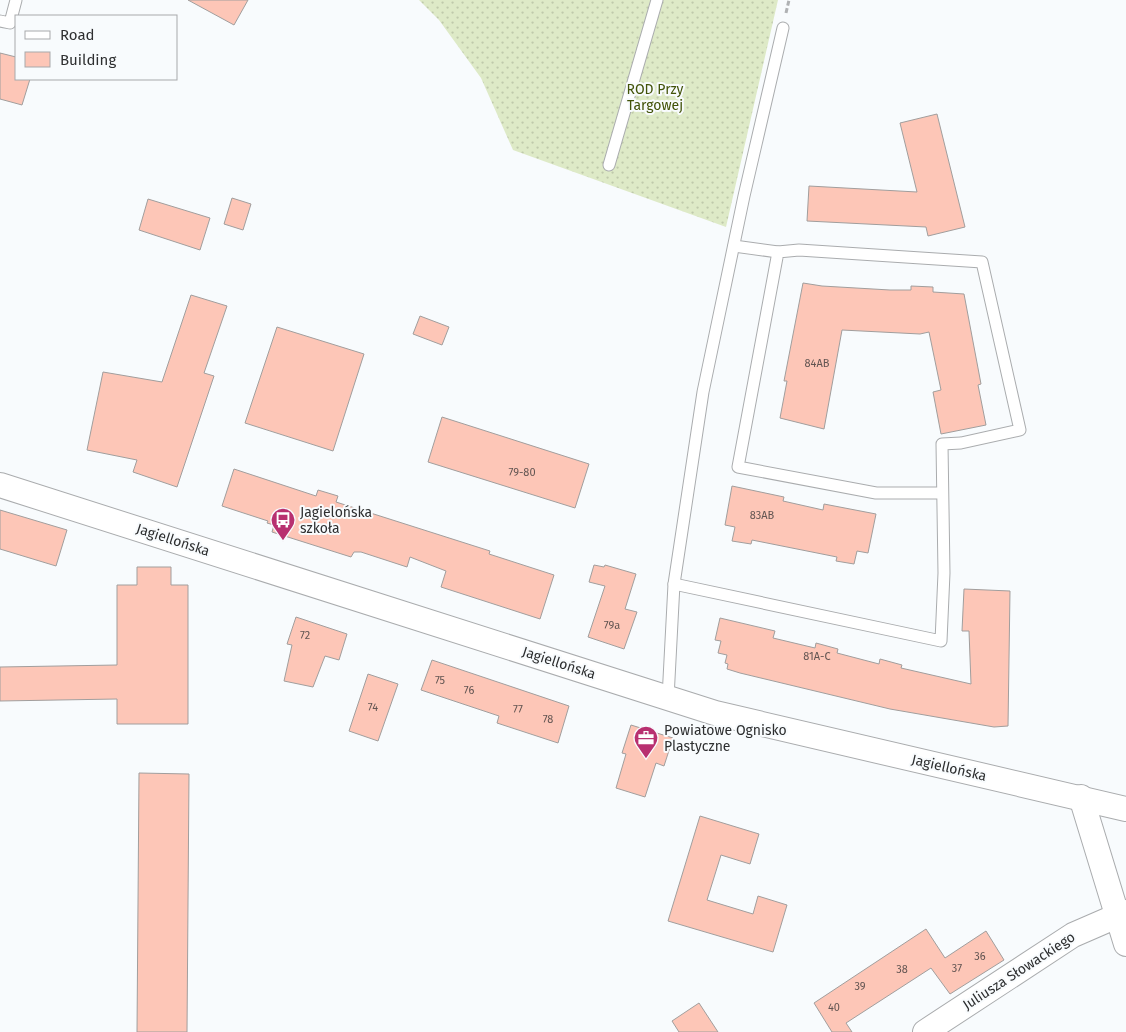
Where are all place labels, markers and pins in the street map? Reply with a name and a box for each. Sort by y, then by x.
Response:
place label: Jagielońska szkoła [300,504,372,537]
bus stop icon: Jagielońska szkoła [270,507,296,541]
place label: Powiatowe Ognisko Plastyczne [664,722,787,755]
office icon: Powiatowe Ognisko Plastyczne [633,725,659,759]

